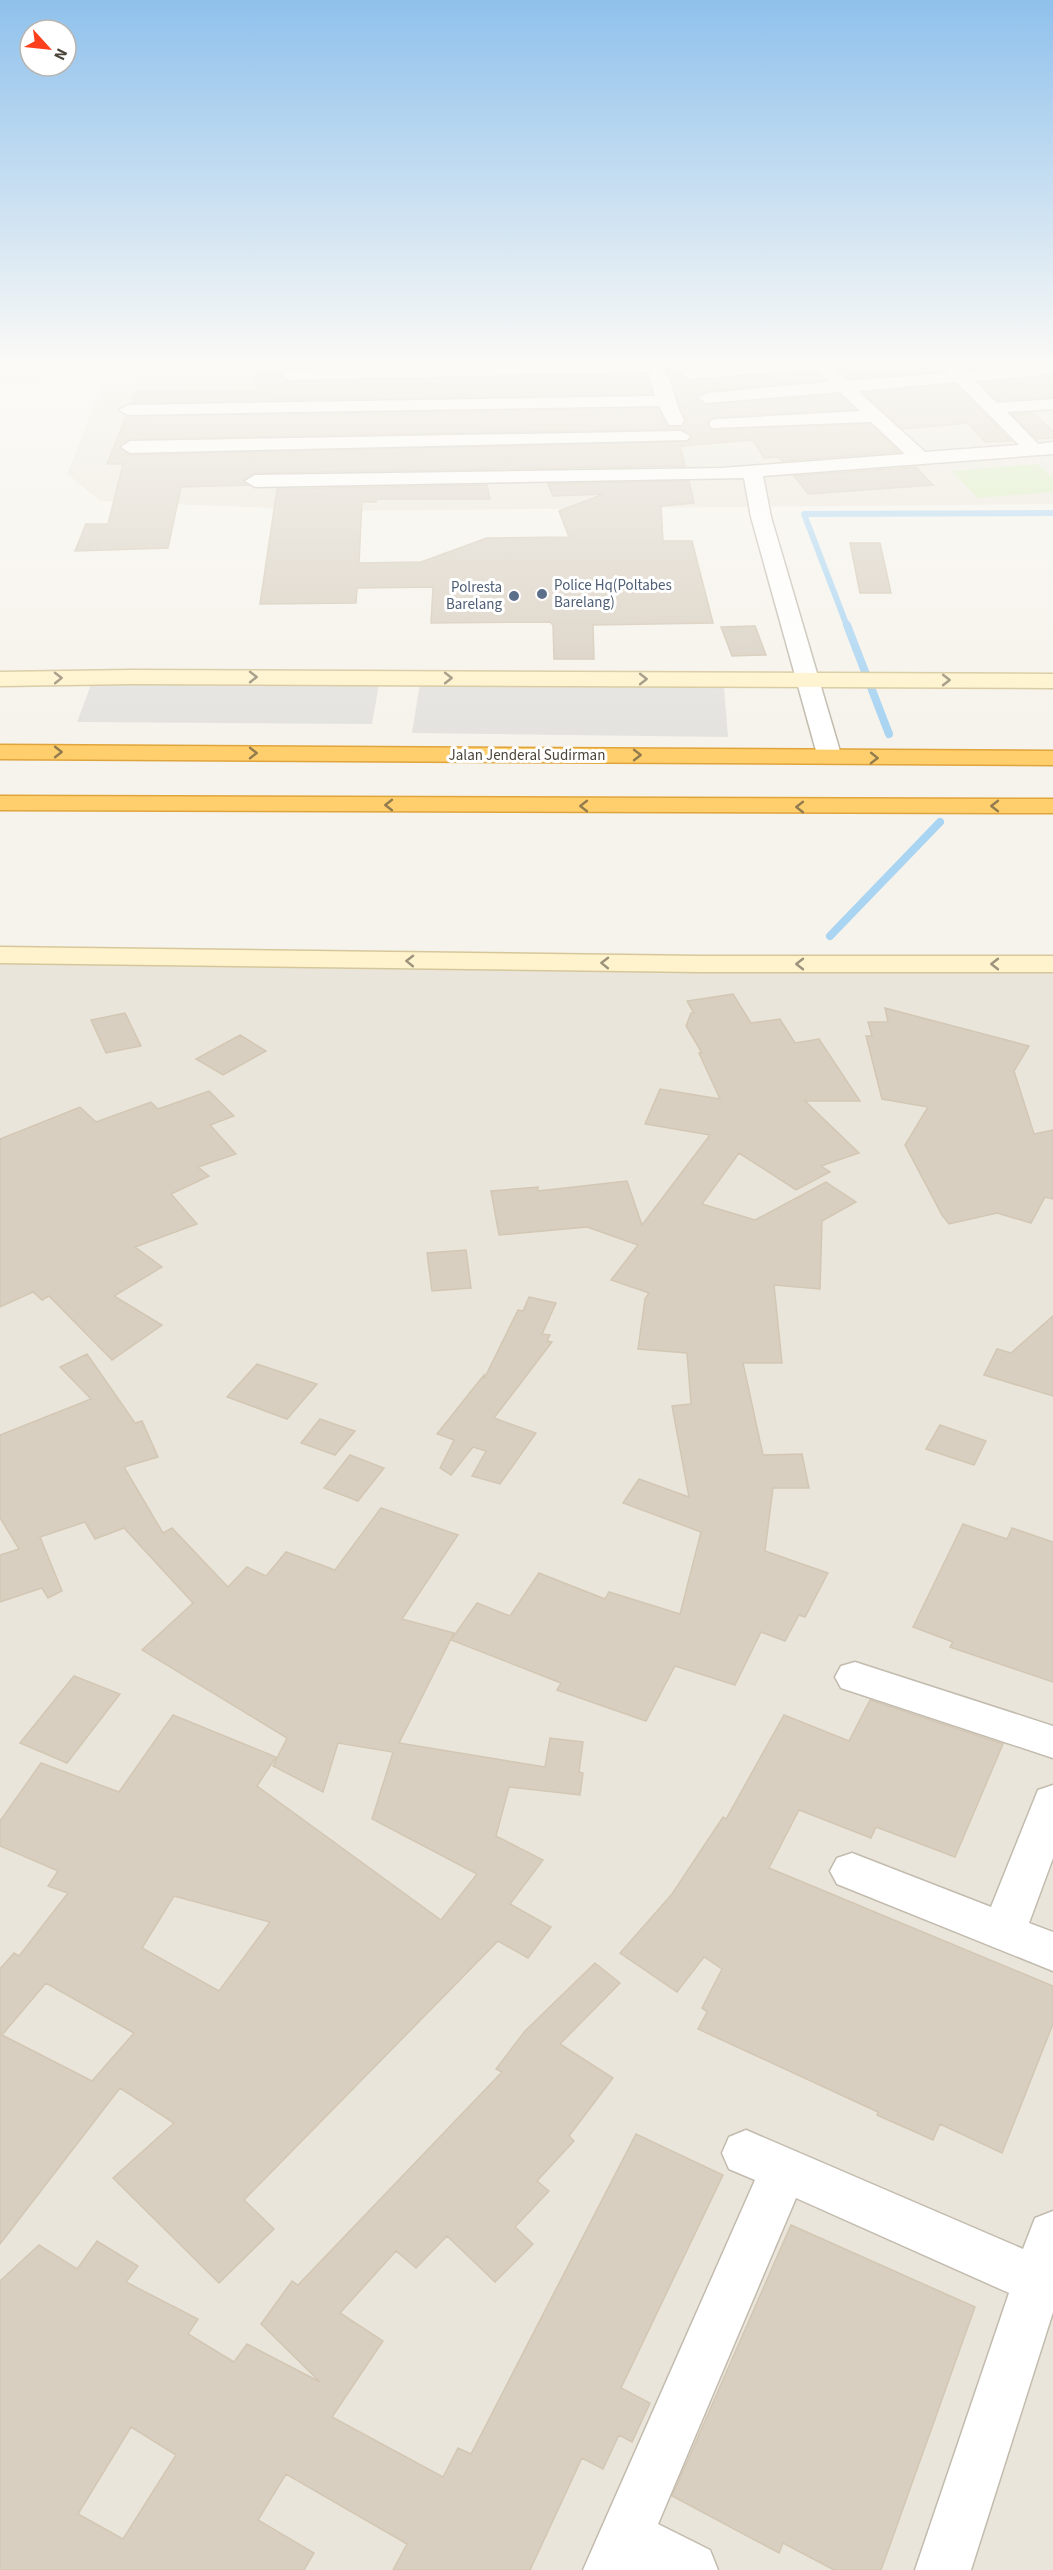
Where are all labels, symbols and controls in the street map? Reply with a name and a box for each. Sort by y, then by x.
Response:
north arrow [18,18,78,78]
text: N [48,45,73,64]
place label: Police Hq(Poltabes Barelang) [554,575,672,613]
place label: Polresta Barelang [446,577,502,615]
marker: Police Hq(Poltabes Barelang) [535,587,549,601]
marker: Polresta Barelang [507,589,521,603]
one-way arrow [249,671,258,683]
one-way arrow [54,672,63,684]
one-way arrow [444,672,453,684]
one-way arrow [639,673,648,685]
one-way arrow [942,674,951,686]
street label: Jalan Jenderal Sudirman [449,745,605,766]
one-way arrow [54,746,63,758]
one-way arrow [249,747,258,759]
one-way arrow [633,749,642,762]
one-way arrow [870,752,879,765]
one-way arrow [384,799,393,811]
one-way arrow [579,800,588,812]
one-way arrow [990,800,999,813]
one-way arrow [795,801,804,813]
one-way arrow [405,954,414,967]
one-way arrow [600,957,609,969]
one-way arrow [795,958,804,970]
one-way arrow [990,958,999,970]

